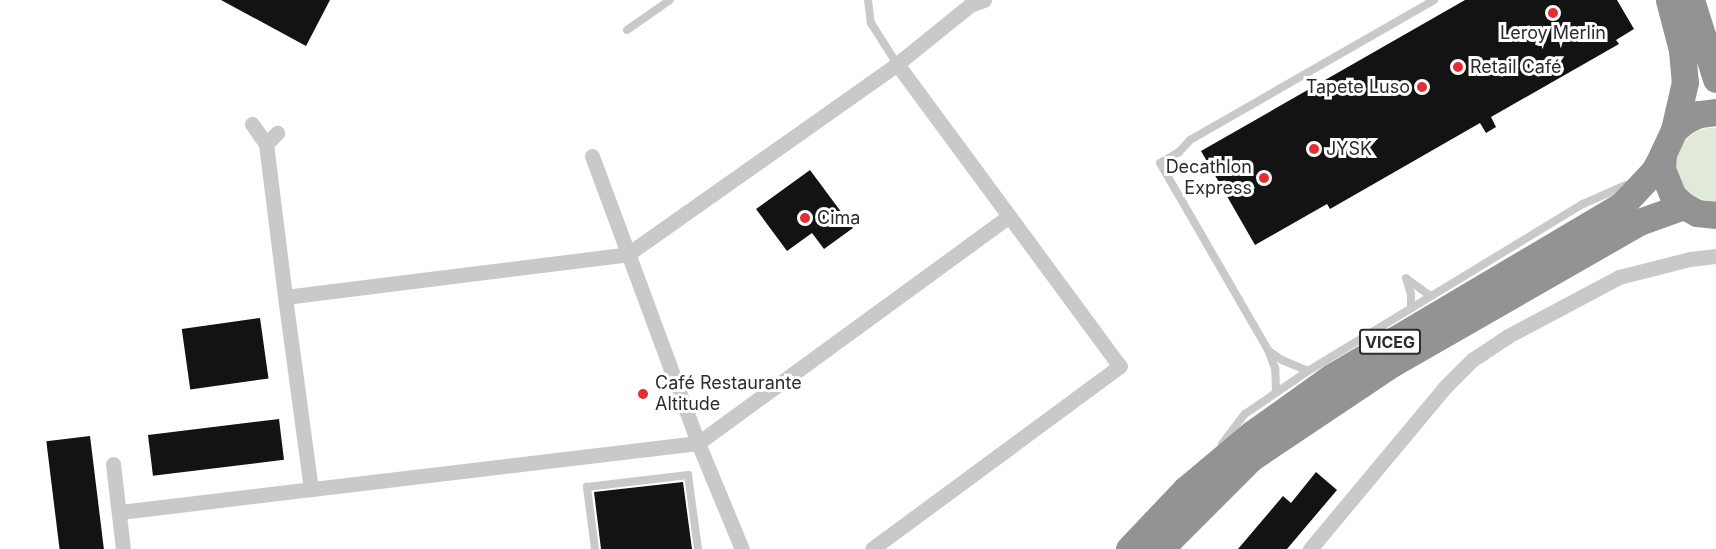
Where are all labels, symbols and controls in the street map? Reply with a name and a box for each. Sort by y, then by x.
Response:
marker: Leroy Merlin [1546,6,1560,20]
place label: Leroy Merlin [1500,22,1606,44]
place label: Retail Café [1470,56,1562,78]
marker: Retail Café [1451,60,1465,74]
place label: Tapete Luso [1306,76,1410,98]
marker: Tapete Luso [1415,80,1429,94]
place label: JYSK [1326,138,1372,160]
marker: JYSK [1307,142,1321,156]
place label: Decathlon Express [1166,157,1252,200]
marker: Decathlon Express [1257,171,1271,185]
place label: Cima [817,207,860,229]
marker: Cima [798,211,812,225]
road number: VICEG [1358,329,1422,355]
place label: Café Restaurante Altitude [655,373,802,416]
marker: Café Restaurante Altitude [636,387,650,401]

